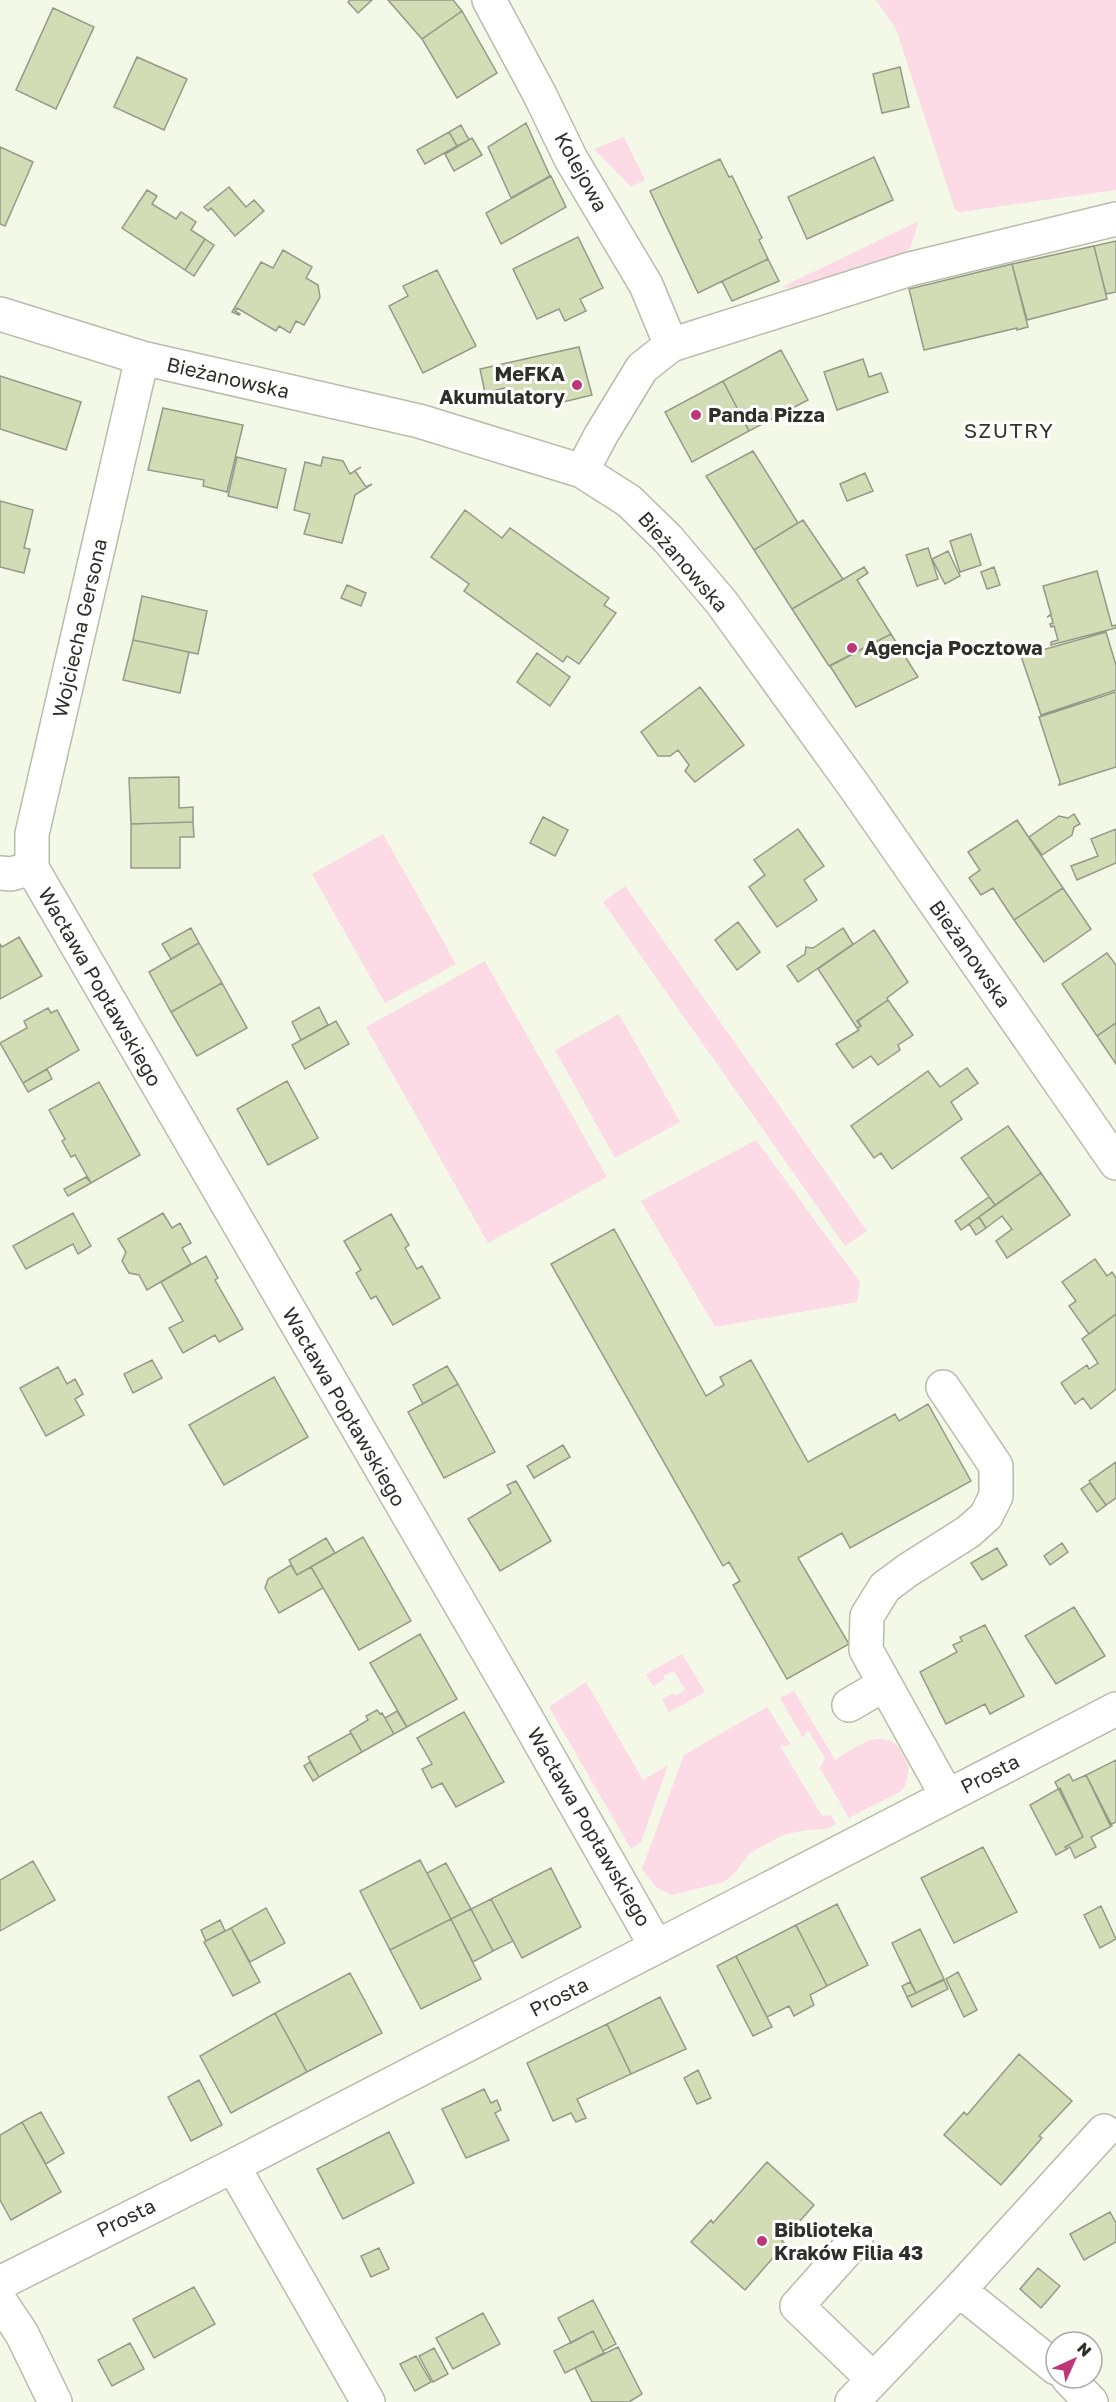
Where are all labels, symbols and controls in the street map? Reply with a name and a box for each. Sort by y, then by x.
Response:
street label: Kolejowa [550,127,614,216]
street label: Bieżanowska [165,351,292,403]
place label: MeFKA Akumulatory [439,361,565,408]
marker: MeFKA Akumulatory [570,378,584,392]
place label: Panda Pizza [708,402,825,426]
marker: Panda Pizza [689,408,703,422]
district label: SZUTRY [964,417,1054,443]
street label: Bieżanowska [634,506,734,616]
street label: Wojciecha Gersona [47,536,111,720]
place label: Agencja Pocztowa [864,635,1043,659]
marker: Agencja Pocztowa [845,641,859,655]
street label: Wacława Popławskiego [34,883,168,1090]
street label: Bieżanowska [925,895,1017,1012]
street label: Wacława Popławskiego [278,1303,412,1510]
street label: Wacława Popławskiego [523,1723,657,1930]
street label: Prosta [956,1748,1023,1798]
street label: Prosta [525,1971,592,2021]
street label: Prosta [92,2193,159,2242]
place label: Biblioteka Kraków Filia 43 [774,2217,923,2264]
marker: Biblioteka Kraków Filia 43 [755,2234,769,2248]
north arrow [1044,2330,1104,2390]
text: N [1073,2338,1096,2361]

